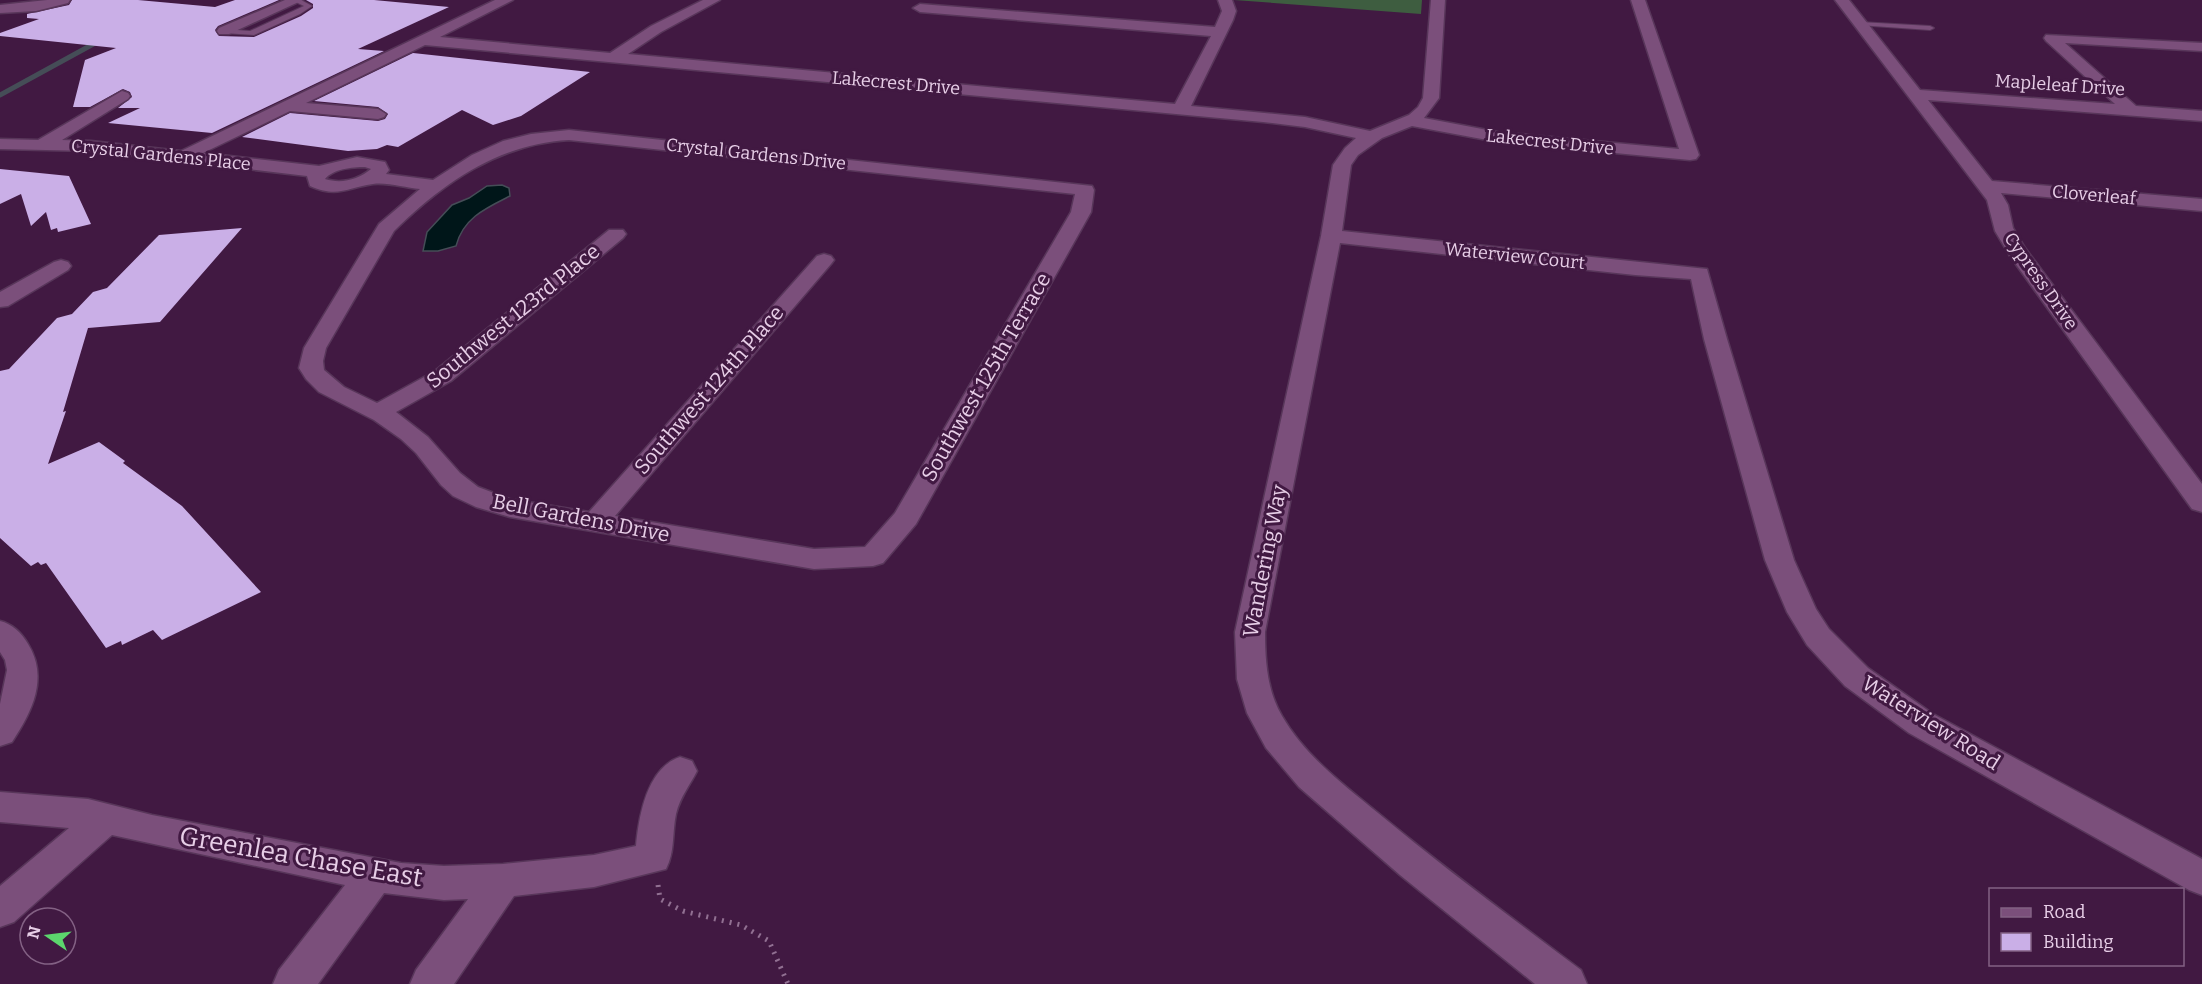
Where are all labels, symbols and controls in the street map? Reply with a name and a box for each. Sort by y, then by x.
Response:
street label: Lakecrest Drive [831,66,961,100]
street label: Mapleleaf Drive [1994,69,2126,101]
street label: Lakecrest Drive [1485,124,1615,160]
street label: Crystal Gardens Drive [665,134,847,174]
street label: Crystal Gardens Place [70,135,252,175]
street label: Cloverleaf [2051,180,2139,210]
street label: Cypress Drive [1999,228,2083,334]
street label: Southwest 123rd Place [421,238,605,394]
street label: Waterview Court [1444,238,1586,274]
street label: Southwest 125th Terrace [916,268,1056,486]
street label: Southwest 124th Place [629,300,789,480]
street label: Wandering Way [1237,482,1293,639]
street label: Bell Gardens Drive [490,488,672,548]
street label: Waterview Road [1857,670,2005,776]
street label: Greenlea Chase East [177,820,425,894]
legend [1989,888,2184,966]
text: Road [2043,901,2086,923]
north arrow [18,906,78,966]
text: N [23,924,45,941]
text: Building [2043,931,2114,953]

